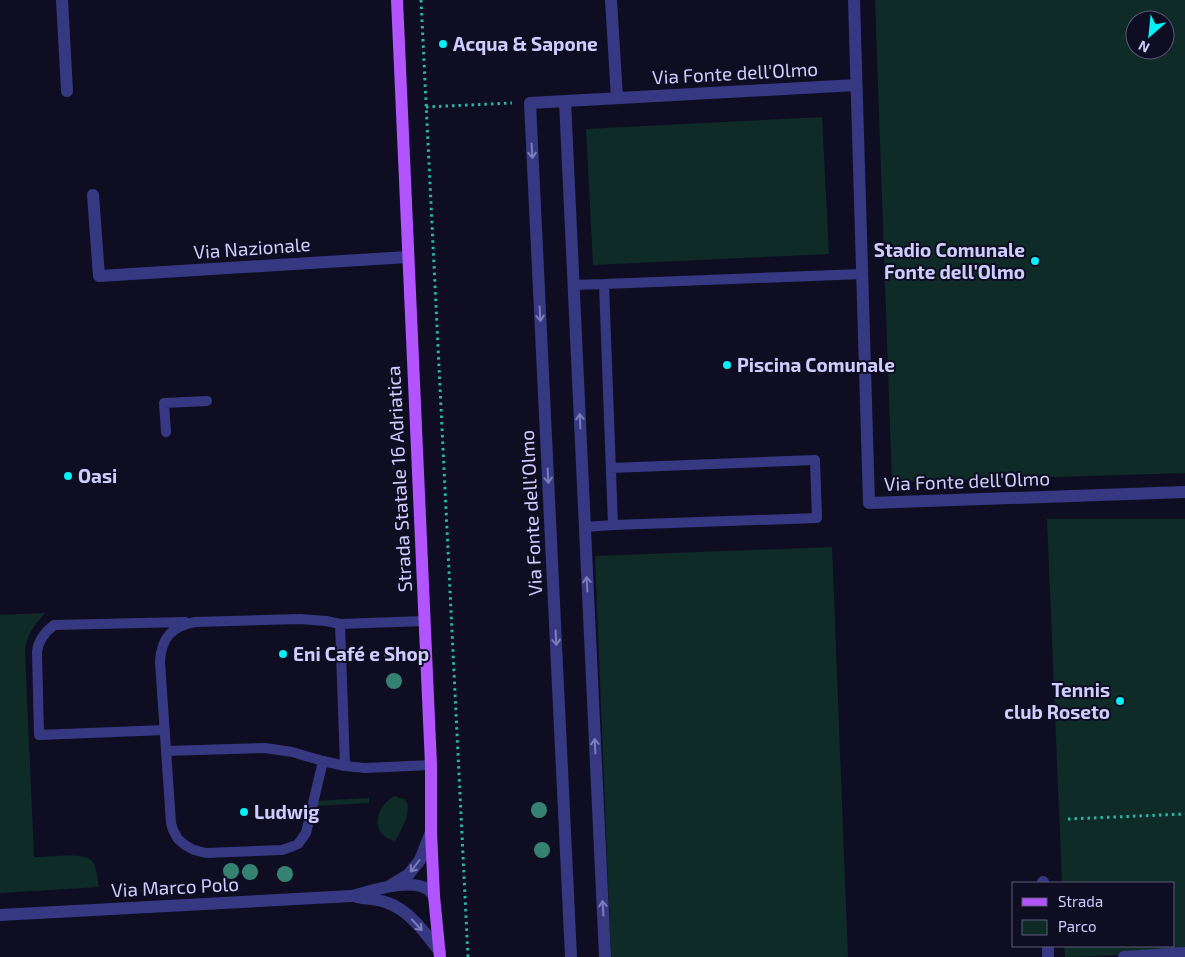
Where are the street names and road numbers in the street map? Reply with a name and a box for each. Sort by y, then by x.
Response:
street label: Via Fonte dell'Olmo [651,57,819,88]
street label: Via Nazionale [193,232,311,263]
street label: Strada Statale 16 Adriatica [381,365,416,593]
street label: Via Fonte dell'Olmo [515,429,546,597]
street label: Via Fonte dell'Olmo [884,466,1050,495]
street label: Via Marco Polo [110,872,239,901]

